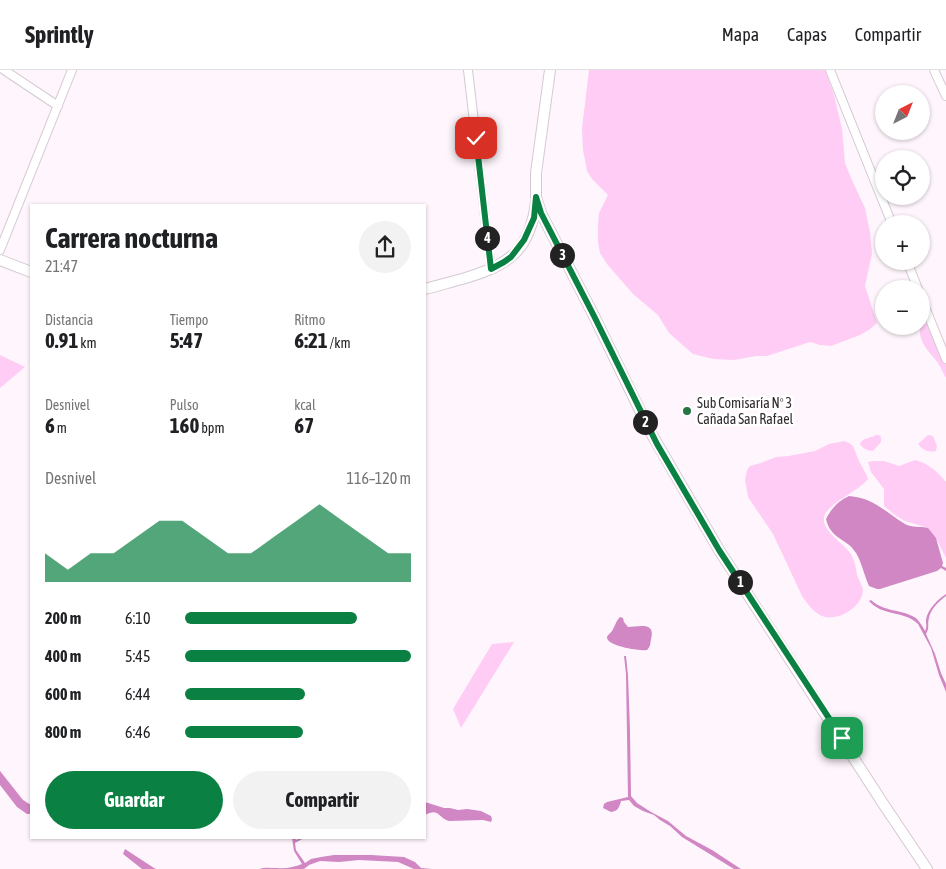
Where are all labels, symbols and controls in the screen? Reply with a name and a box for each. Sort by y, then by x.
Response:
text: Sprintly [25,21,94,48]
text: Mapa [722,24,759,45]
text: Capas [787,24,827,45]
text: Compartir [855,24,921,45]
north arrow [875,85,930,140]
map controls [875,85,930,335]
pin [455,117,497,159]
icon: check [462,124,490,152]
button: locate [875,150,930,205]
button: + [875,215,930,270]
button: share [359,221,411,273]
text: Carrera nocturna [45,222,218,254]
pin: 4 [474,226,500,250]
text: 4 [484,230,491,246]
pin: 3 [550,242,574,268]
text: 3 [559,247,566,263]
text: 21:47 [45,257,78,275]
button: − [875,280,930,335]
text: Distancia [45,312,93,328]
text: Tiempo [170,312,208,328]
text: Ritmo [294,312,325,328]
text: 0.91 [45,328,78,352]
text: 5:47 [170,328,203,352]
text: 6:21 [294,328,328,352]
text: km [78,335,97,351]
text: /km [328,335,351,351]
place label: Sub Comisaría Nº 3 Cañada San Rafael [697,395,794,427]
text: Desnivel [45,397,90,413]
text: Pulso [170,397,199,413]
text: kcal [294,397,316,413]
marker: Sub Comisaría Nº 3 Cañada San Rafael [681,405,693,417]
pin: 2 [632,410,658,434]
text: 6 [45,413,55,437]
text: 160 [170,413,199,437]
text: 67 [294,413,314,437]
text: 2 [642,414,649,430]
text: m [55,420,67,436]
text: bpm [199,420,225,436]
text: Desnivel [45,469,96,487]
text: 116–120 m [347,469,411,487]
pin: 1 [728,570,752,594]
text: 1 [737,574,744,590]
text: 200 m [45,609,81,627]
text: 6:10 [125,609,150,627]
text: 400 m [45,647,81,665]
text: 5:45 [125,647,150,665]
text: 600 m [45,685,81,703]
text: 6:44 [125,685,150,703]
pin [821,717,863,759]
text: 800 m [45,723,81,741]
text: 6:46 [125,723,150,741]
icon: arrive [828,724,856,752]
button: Guardar [45,771,223,829]
button: Compartir [233,771,411,829]

